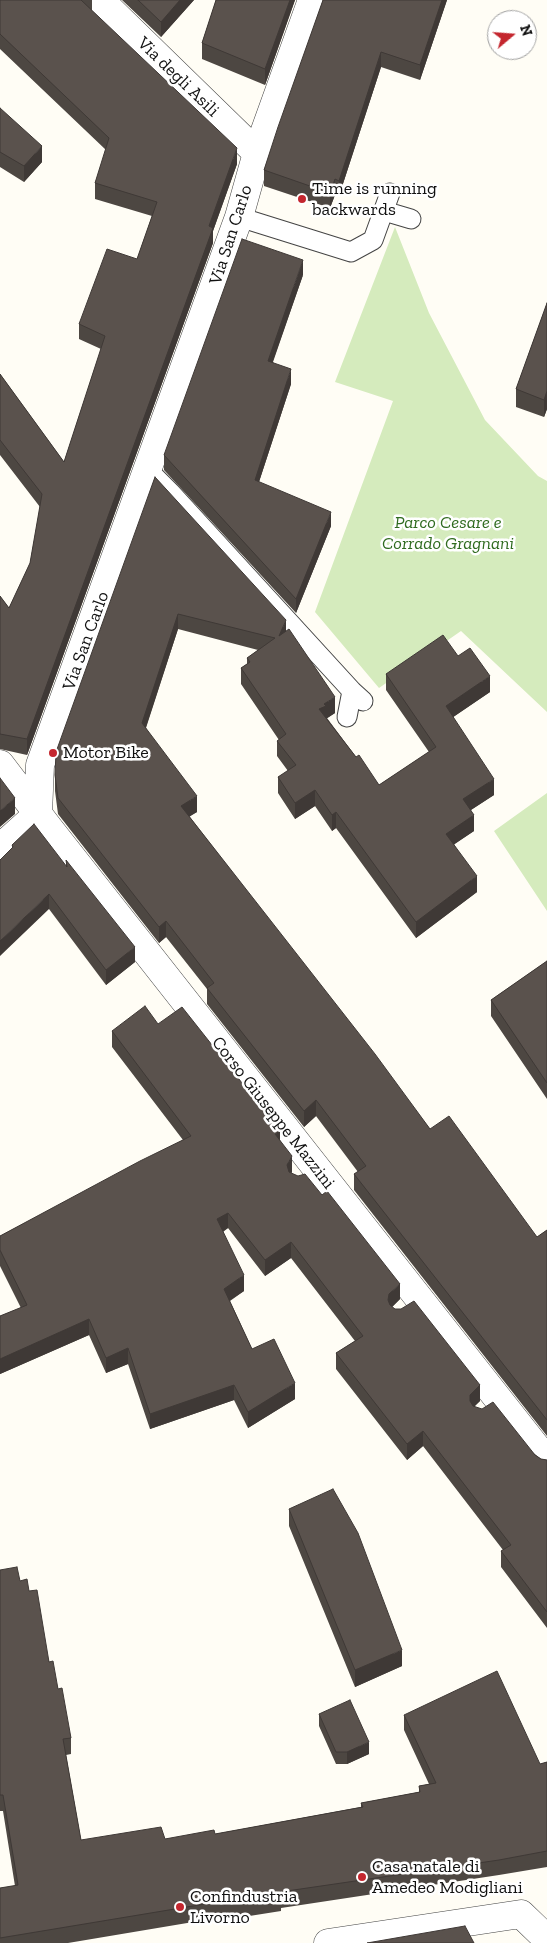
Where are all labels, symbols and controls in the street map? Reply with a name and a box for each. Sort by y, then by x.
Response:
north arrow [487,10,537,60]
text: N [516,23,536,38]
street label: Via degli Asili [132,33,224,121]
place label: Time is running backwards [312,178,437,220]
street label: Via San Carlo [205,182,257,288]
marker: Time is running backwards [296,193,308,205]
park label: Parco Cesare e Corrado Gragnani [382,512,514,554]
street label: Via San Carlo [58,589,114,693]
place label: Motor Bike [63,742,149,764]
marker: Motor Bike [47,747,59,759]
street label: Corso Giuseppe Mazzini [207,1033,339,1193]
place label: Casa natale di Amedeo Modigliani [372,1856,523,1898]
marker: Casa natale di Amedeo Modigliani [356,1871,368,1883]
place label: Confindustria Livorno [190,1886,298,1928]
marker: Confindustria Livorno [174,1901,186,1913]

